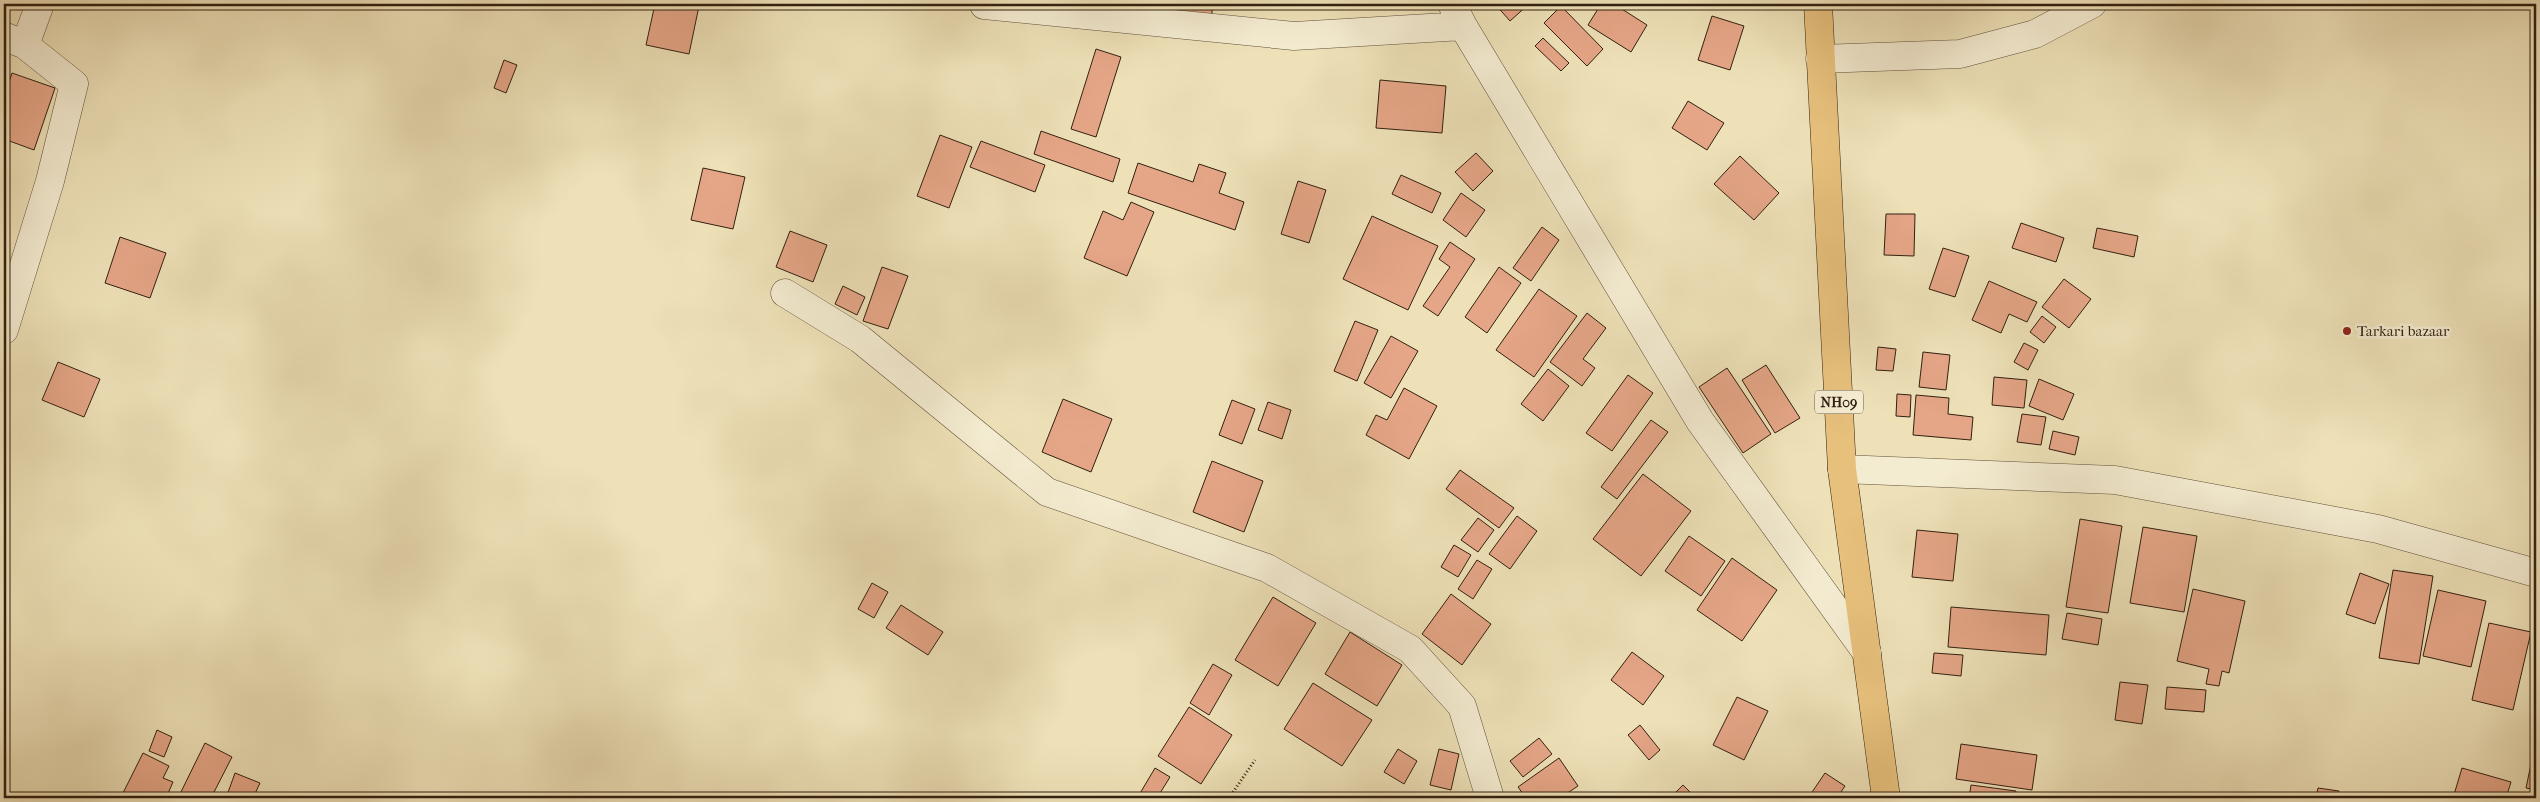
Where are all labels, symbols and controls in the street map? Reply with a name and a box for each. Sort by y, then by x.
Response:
place label: Tarkari bazaar [2357,322,2450,340]
marker: Tarkari bazaar [2341,325,2353,337]
road number: NH09 [1815,391,1863,414]

